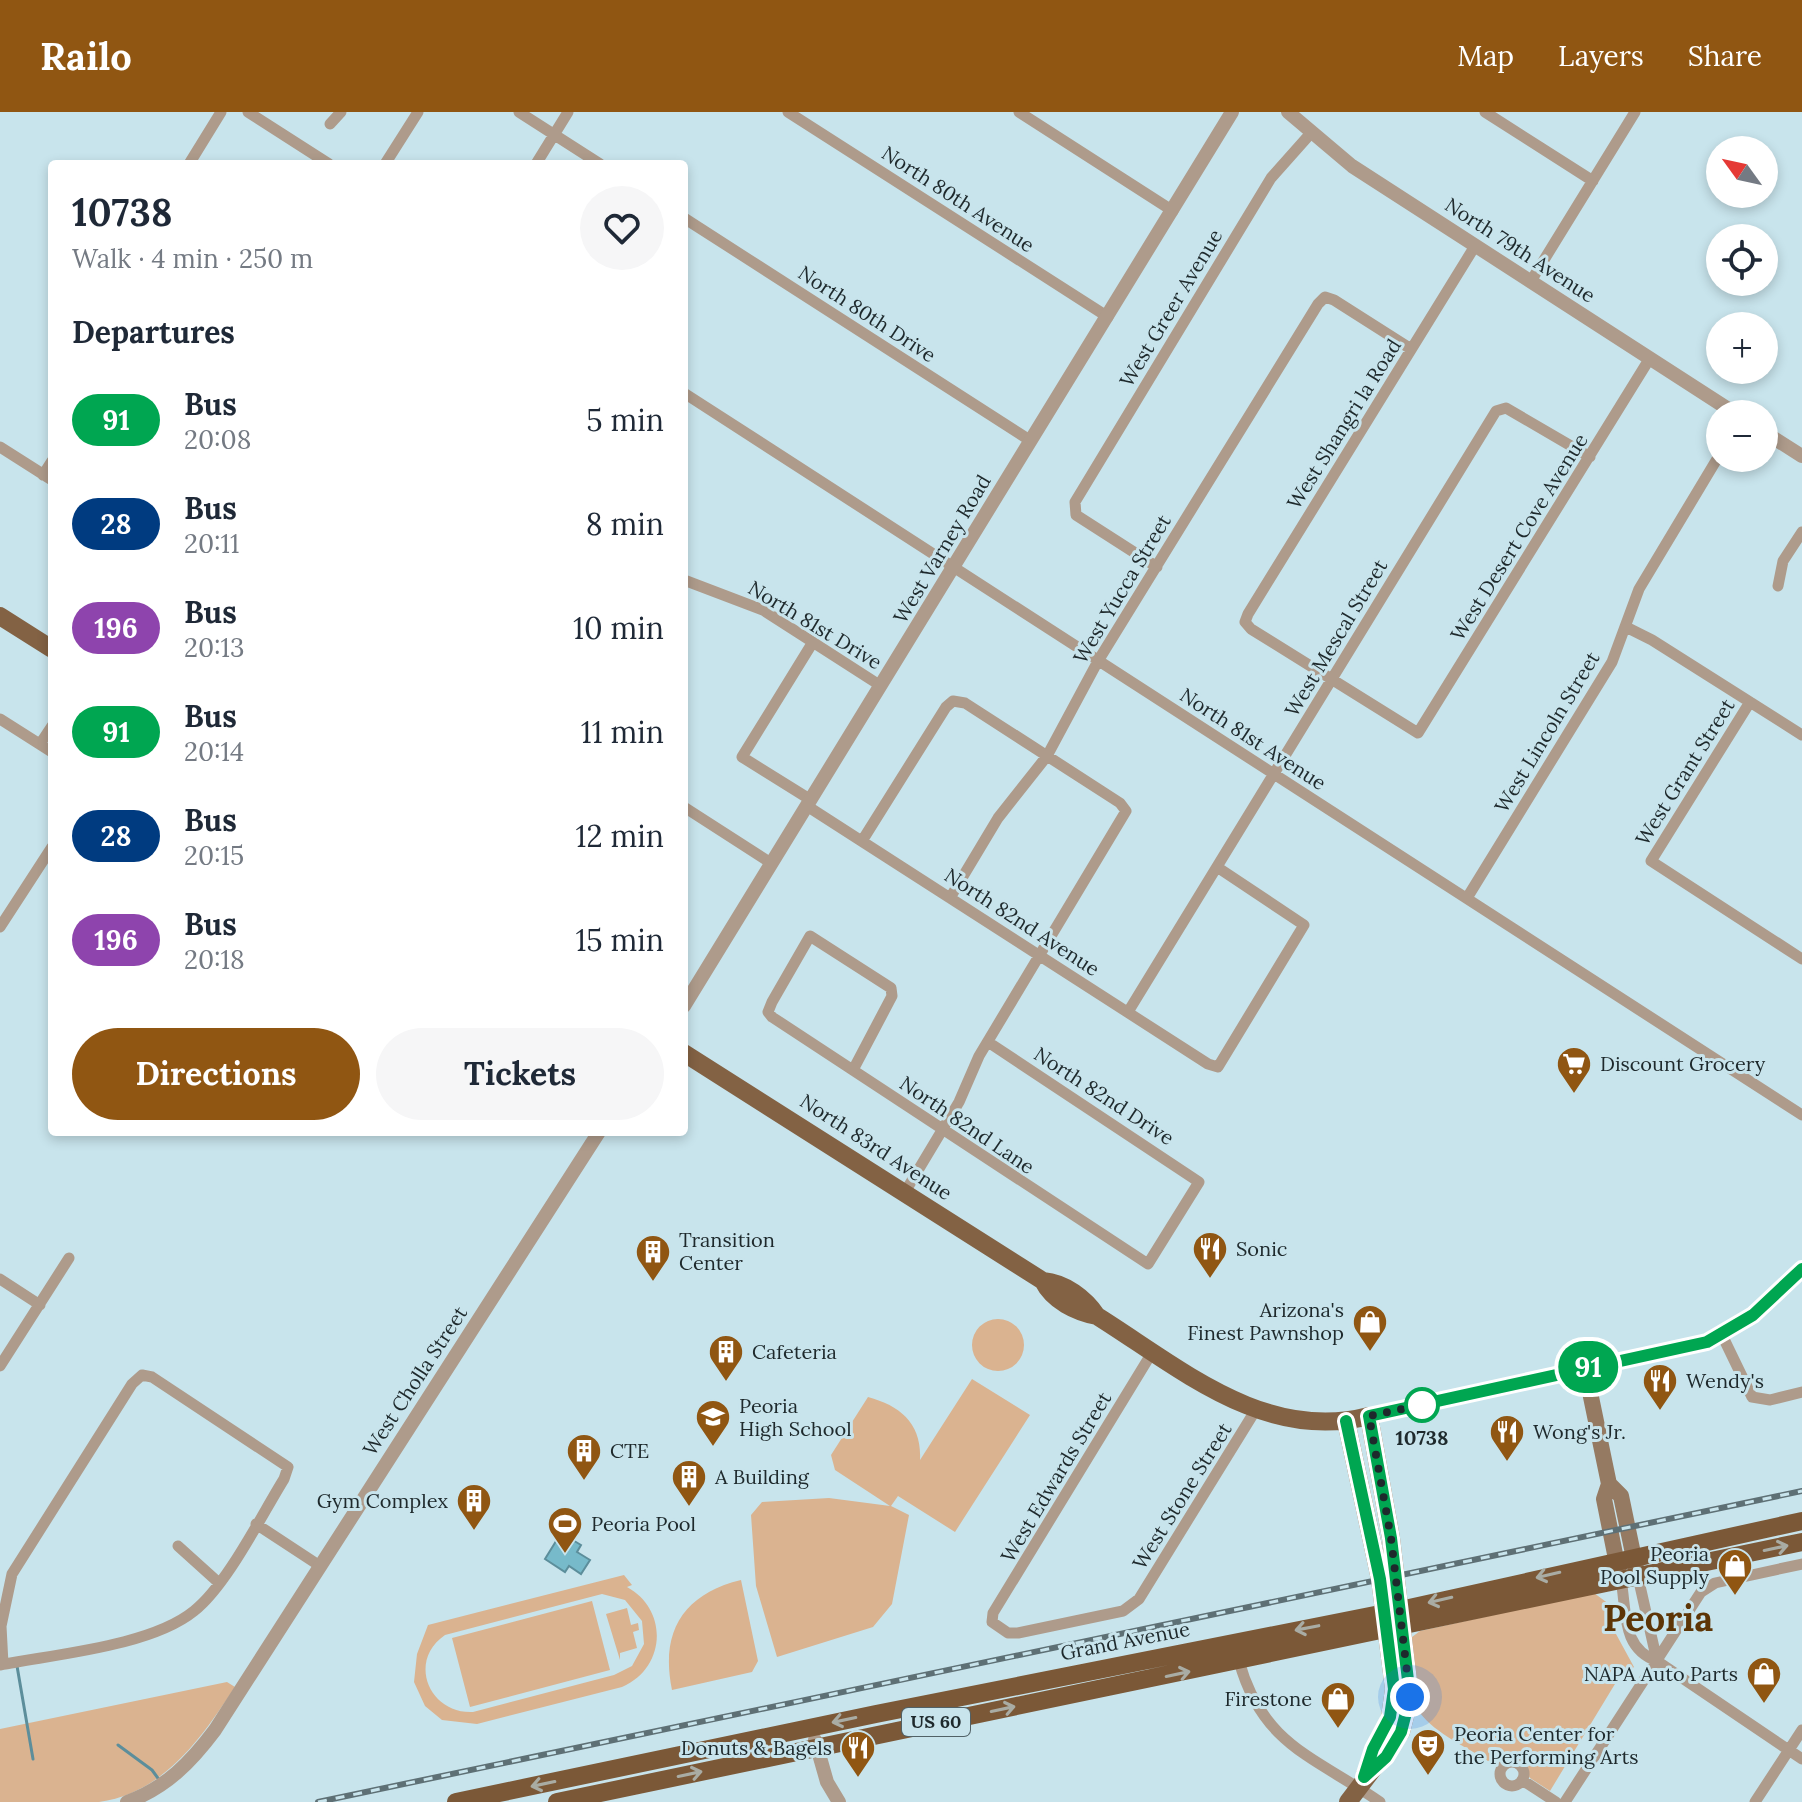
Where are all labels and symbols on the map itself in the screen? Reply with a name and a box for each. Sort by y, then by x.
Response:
north arrow [1706,136,1778,208]
street label: North 80th Avenue [877,140,1039,257]
street label: North 79th Avenue [1440,192,1600,308]
street label: West Greer Avenue [1114,224,1228,391]
street label: North 80th Drive [794,260,941,367]
street label: West Shangri la Road [1281,334,1406,513]
street label: West Desert Cove Avenue [1445,428,1593,645]
street label: West Varney Road [887,470,996,628]
street label: West Yucca Street [1067,510,1176,668]
street label: West Mescal Street [1279,554,1392,721]
street label: North 81st Drive [744,575,887,674]
street label: West Lincoln Street [1489,647,1605,817]
street label: North 81st Avenue [1176,682,1331,795]
street label: West Grant Street [1629,694,1740,850]
street label: North 82nd Avenue [940,862,1105,981]
street label: North 82nd Drive [1030,1041,1179,1150]
supermarket icon: Discount Grocery [1555,1045,1593,1095]
place label: Discount Grocery [1600,1051,1766,1076]
street label: North 82nd Lane [895,1070,1040,1179]
street label: North 83rd Avenue [795,1088,957,1205]
place label: Transition Center [679,1227,775,1275]
restaurant icon: Sonic [1191,1230,1229,1280]
building icon: Transition Center [634,1233,672,1283]
place label: Sonic [1236,1236,1287,1261]
place label: Arizona's Finest Pawnshop [1187,1297,1344,1345]
street label: West Cholla Street [357,1301,472,1460]
shop icon: Arizona's Finest Pawnshop [1351,1303,1389,1353]
building icon: Cafeteria [707,1333,745,1383]
place label: Cafeteria [752,1339,837,1364]
line badge: 91 [1552,1341,1624,1393]
restaurant icon: Wendy's [1641,1362,1679,1412]
place label: Wendy's [1686,1368,1764,1393]
street label: West Edwards Street [995,1387,1116,1566]
marker: 10738 [1405,1388,1439,1422]
place label: Peoria High School [739,1393,852,1441]
school or university icon: Peoria High School [694,1398,732,1448]
restaurant icon: Wong's Jr. [1488,1413,1526,1463]
street label: West Stone Street [1126,1418,1237,1574]
place label: Wong's Jr. [1533,1419,1626,1444]
place label: 10738 [1396,1425,1448,1450]
building icon: CTE [565,1432,603,1482]
place label: CTE [610,1438,649,1463]
building icon: A Building [670,1458,708,1508]
place label: A Building [714,1464,810,1489]
building icon: Gym Complex [455,1482,493,1532]
place label: Gym Complex [317,1488,448,1513]
sports icon: Peoria Pool [546,1505,584,1555]
place label: Peoria Pool [591,1511,696,1536]
one-way arrow [1762,1540,1788,1555]
place label: Peoria Pool Supply [1600,1541,1709,1589]
shop icon: Peoria Pool Supply [1716,1547,1754,1597]
one-way arrow [1536,1568,1562,1583]
one-way arrow [1428,1594,1453,1609]
district label: Peoria [1603,1595,1713,1641]
street label: Grand Avenue [1058,1616,1192,1665]
one-way arrow [1295,1621,1320,1636]
shop icon: NAPA Auto Parts [1745,1655,1783,1705]
place label: NAPA Auto Parts [1584,1661,1738,1686]
one-way arrow [1164,1666,1190,1681]
your location [1390,1677,1430,1717]
shop icon: Firestone [1319,1680,1357,1730]
place label: Firestone [1224,1686,1312,1711]
one-way arrow [989,1700,1015,1715]
road number: US 60 [902,1708,970,1736]
one-way arrow [832,1713,857,1728]
place label: Peoria Center for the Performing Arts [1454,1721,1639,1769]
theatre icon: Peoria Center for the Performing Arts [1409,1727,1447,1777]
restaurant icon: Donuts & Bagels [839,1729,877,1779]
place label: Donuts & Bagels [681,1735,832,1760]
one-way arrow [677,1766,702,1781]
one-way arrow [531,1777,556,1792]

